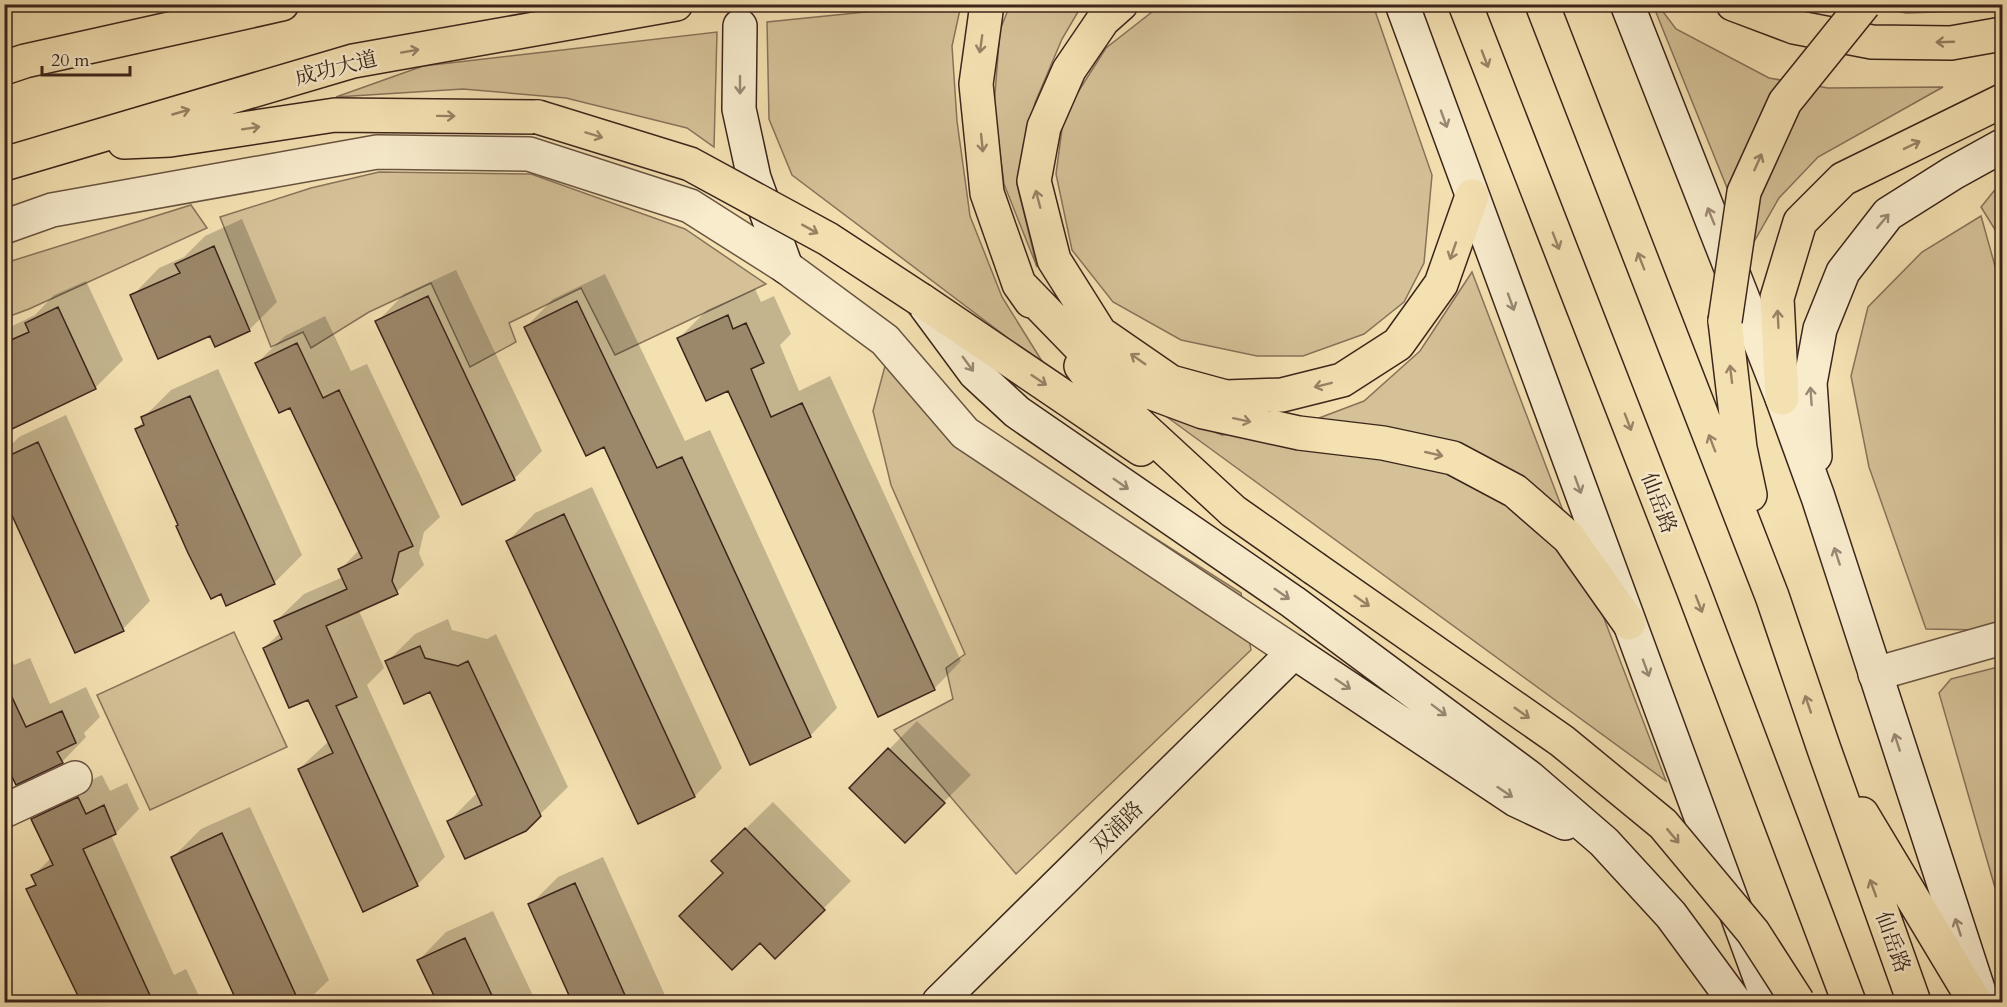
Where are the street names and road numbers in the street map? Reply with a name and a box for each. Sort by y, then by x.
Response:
street label: 成功大道 [292,44,380,93]
street label: 仙岳路 [1634,469,1683,538]
street label: 双浦路 [1085,795,1150,860]
street label: 仙岳路 [1868,908,1917,977]

